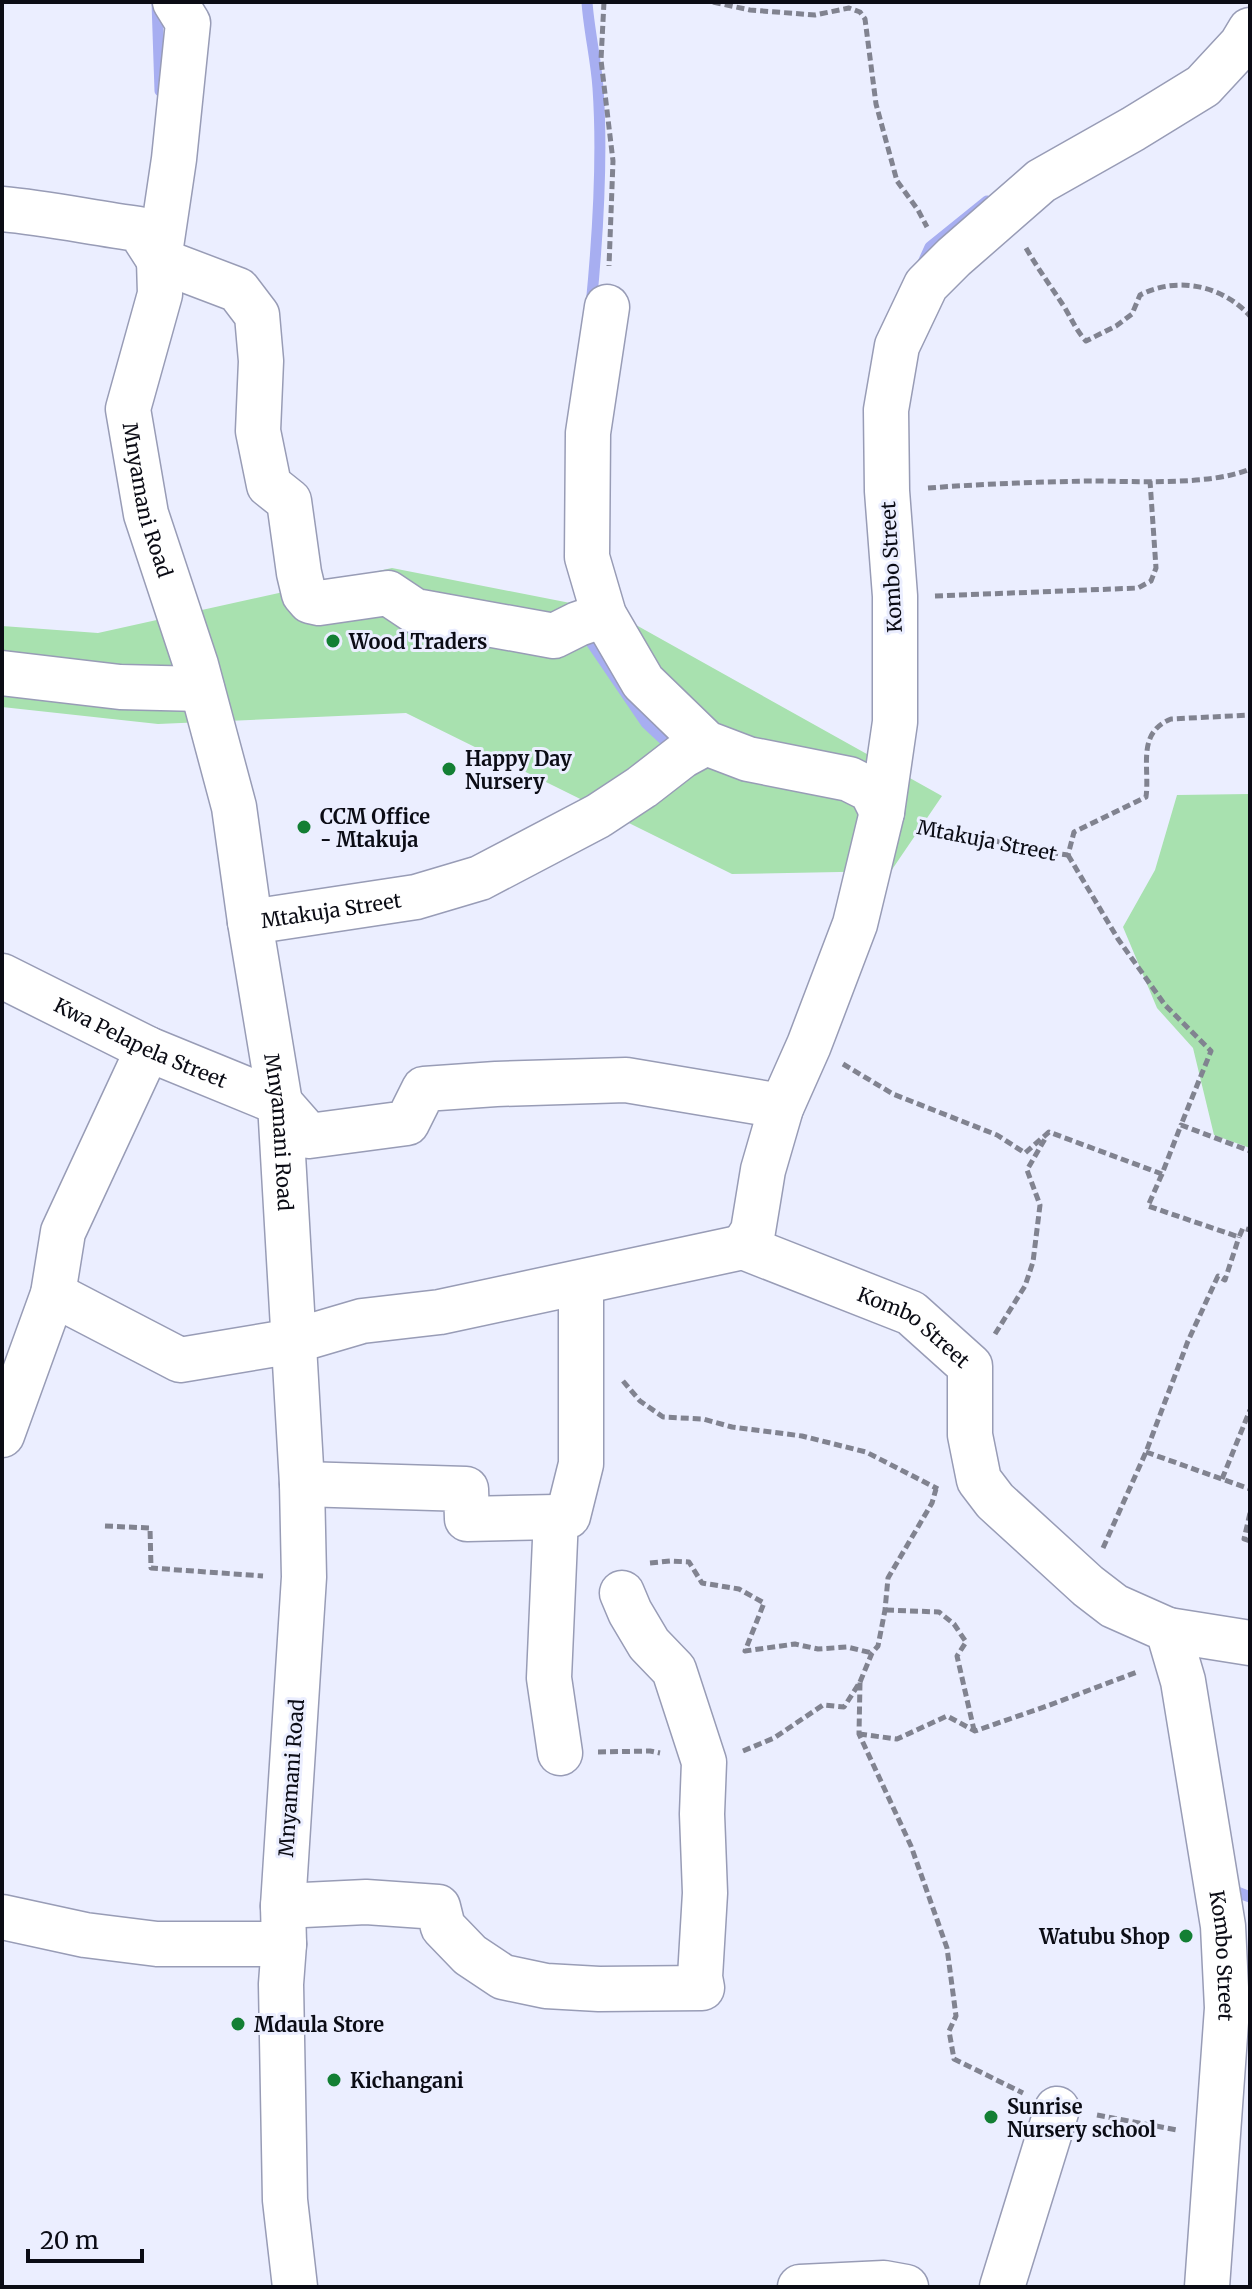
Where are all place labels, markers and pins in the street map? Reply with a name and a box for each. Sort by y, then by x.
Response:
place label: Wood Traders [348,629,487,654]
marker: Wood Traders [324,632,342,650]
place label: Happy Day Nursery [465,746,572,794]
marker: Happy Day Nursery [440,760,458,778]
place label: CCM Office - Mtakuja [320,804,430,852]
marker: CCM Office - Mtakuja [295,818,313,836]
place label: Watubu Shop [1038,1924,1170,1949]
marker: Watubu Shop [1177,1927,1195,1945]
place label: Mdaula Store [254,2012,384,2037]
marker: Mdaula Store [229,2015,247,2033]
place label: Kichangani [350,2068,464,2093]
marker: Kichangani [325,2071,343,2089]
place label: Sunrise Nursery school [1007,2094,1157,2142]
marker: Sunrise Nursery school [982,2108,1000,2126]

